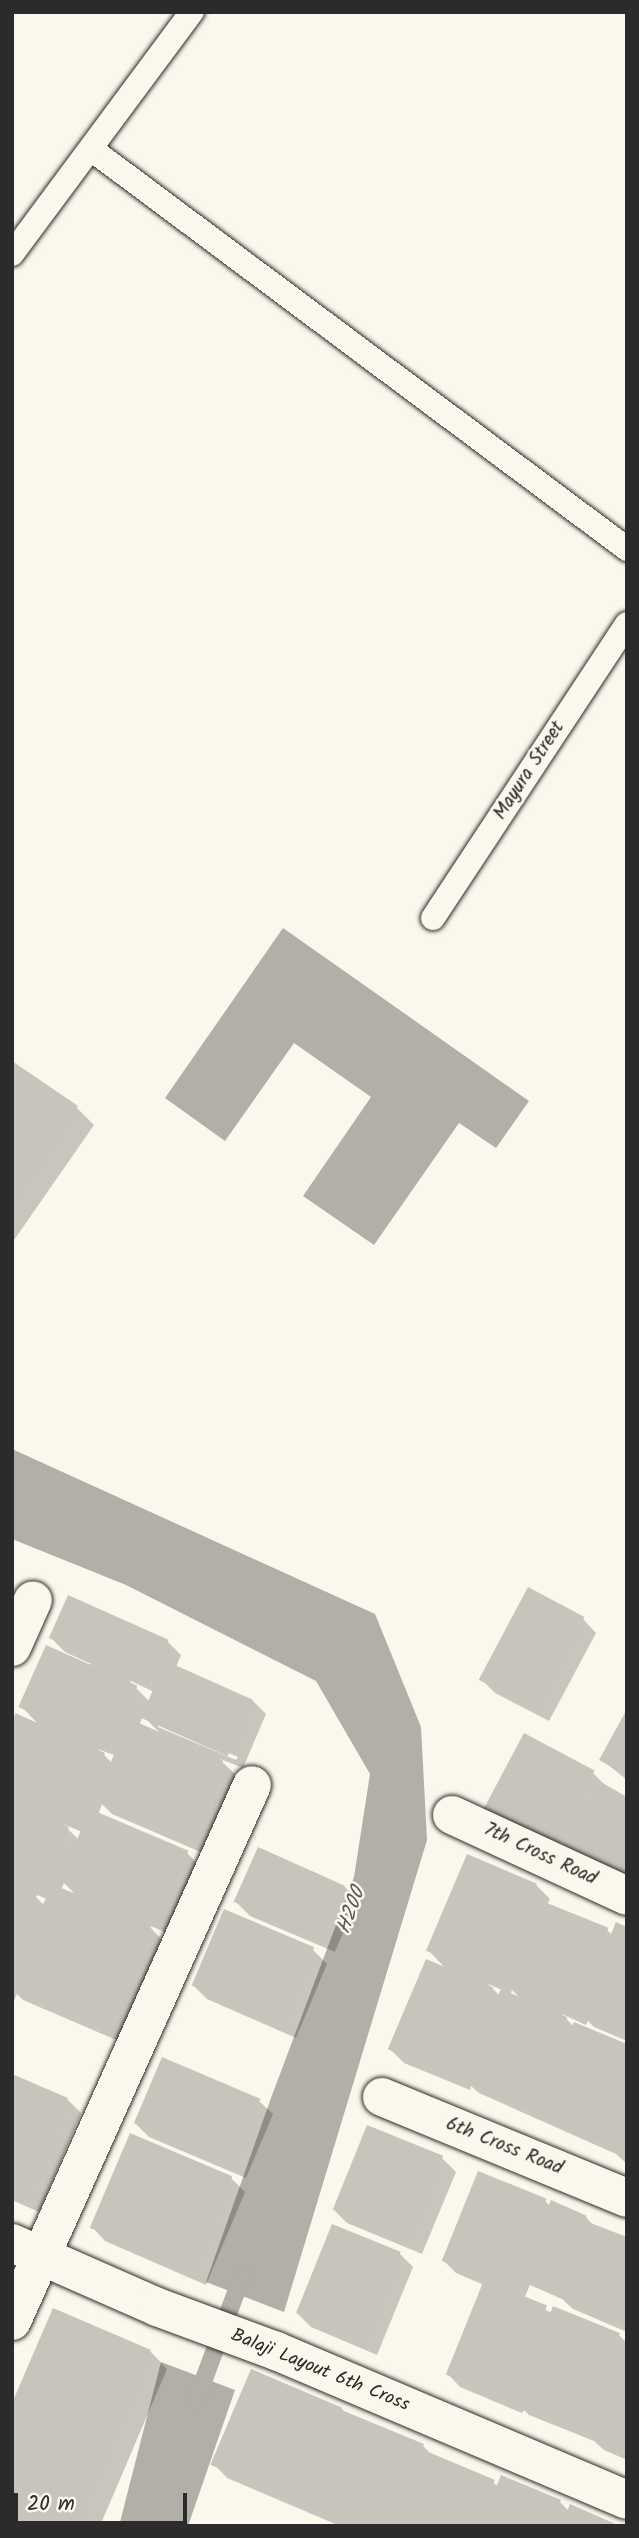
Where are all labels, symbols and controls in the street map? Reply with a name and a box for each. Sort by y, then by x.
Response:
street label: Mayura Street [490,717,570,825]
street label: 7th Cross Road [480,1819,600,1891]
water label: H200 [332,1884,372,1938]
street label: 6th Cross Road [442,2113,566,2181]
street label: Balaji Layout 6th Cross [227,2325,413,2417]
scale bar [18,2478,191,2522]
text: 20 m [27,2488,75,2521]

